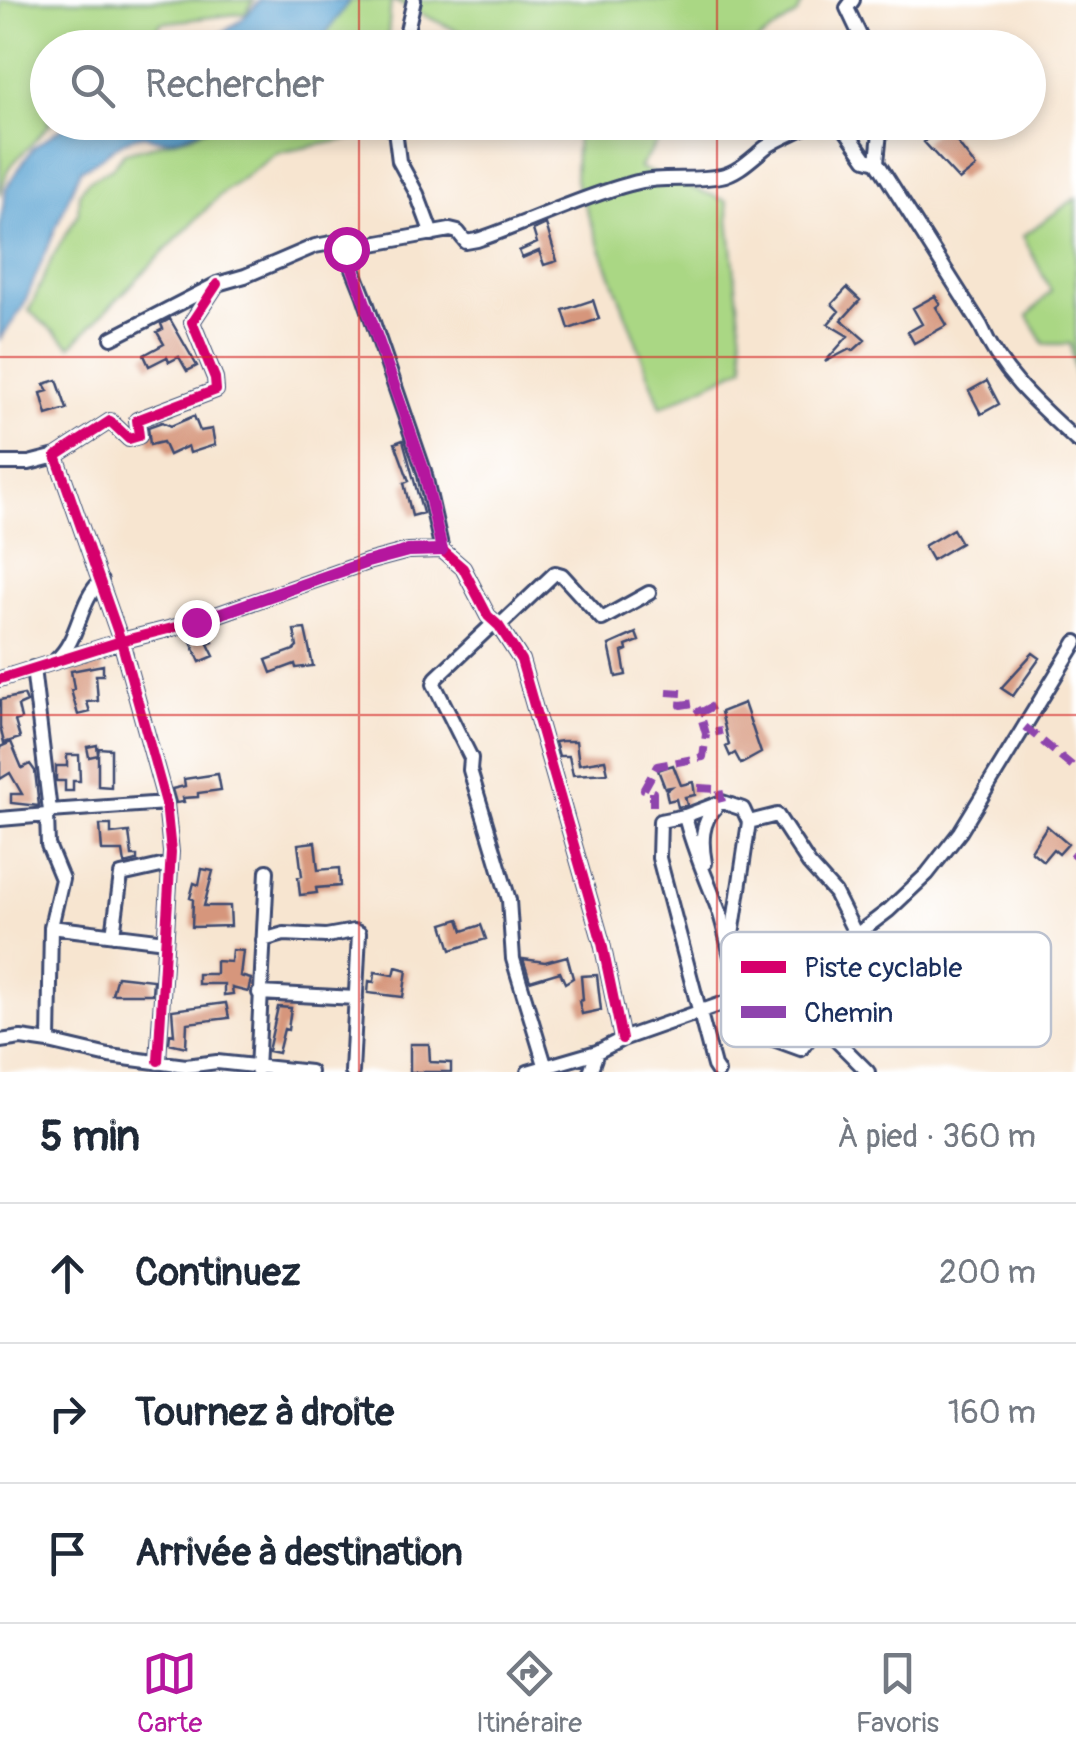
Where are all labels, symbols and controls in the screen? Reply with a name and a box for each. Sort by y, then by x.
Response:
search box [30,30,1046,140]
icon: search [65,58,120,113]
text: Rechercher [145,61,325,109]
route start [324,227,370,273]
route end [174,600,220,646]
legend [721,932,1051,1047]
text: Piste cyclable [804,951,963,986]
text: Chemin [804,996,893,1031]
text: 5 min [40,1111,140,1163]
text: À pied · 360 m [837,1117,1036,1157]
icon: ahead [40,1246,95,1301]
text: Continuez [135,1249,300,1297]
text: 200 m [939,1253,1036,1293]
icon: right [40,1386,95,1441]
text: Tournez à droite [135,1389,394,1437]
text: 160 m [948,1393,1036,1433]
icon: arrive [40,1526,95,1581]
text: Arrivée à destination [135,1529,463,1577]
tab: Carte [137,1646,202,1741]
tab: Itinéraire [476,1646,582,1741]
tab: Favoris [856,1646,939,1741]

